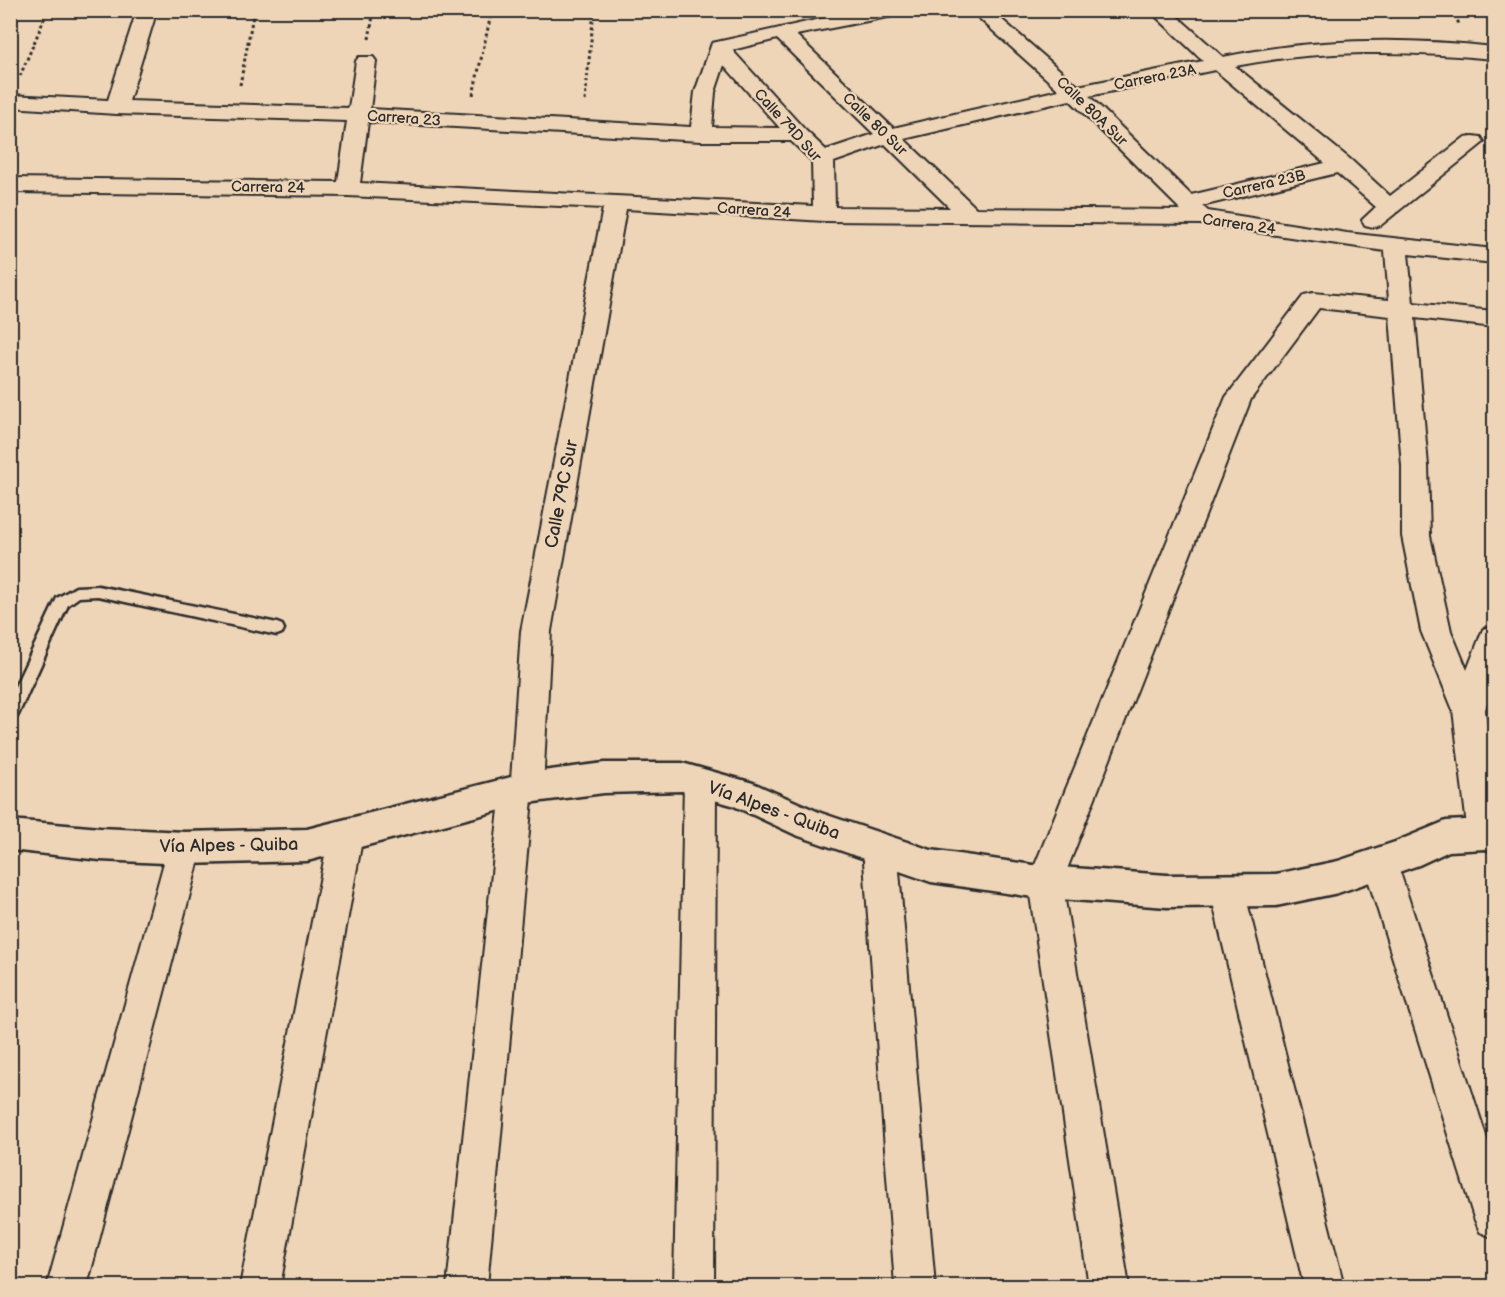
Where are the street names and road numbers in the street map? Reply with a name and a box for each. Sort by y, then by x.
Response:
street label: Carrera 23A [1112,60,1199,95]
street label: Calle 80A Sur [1052,73,1132,151]
street label: Calle 79D Sur [750,85,826,166]
street label: Calle 80 Sur [838,89,911,160]
street label: Carrera 23 [366,106,442,131]
street label: Carrera 23B [1221,166,1307,203]
street label: Carrera 24 [231,177,305,198]
street label: Carrera 24 [716,198,792,223]
street label: Carrera 24 [1201,210,1277,239]
street label: Calle 79C Sur [541,438,582,550]
street label: Vía Alpes - Quiba [705,777,843,844]
street label: Vía Alpes - Quiba [159,834,299,857]

